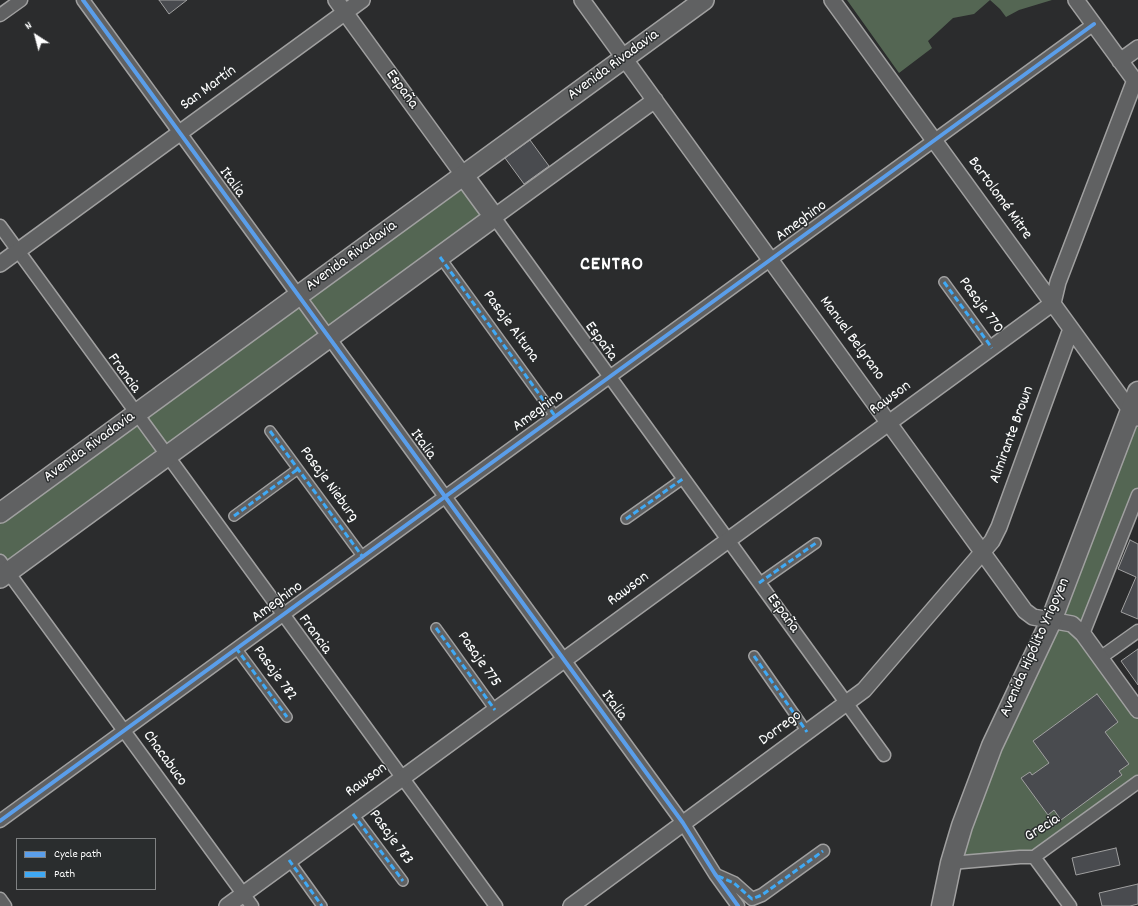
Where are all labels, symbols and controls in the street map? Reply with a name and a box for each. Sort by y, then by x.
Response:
north arrow [16,16,56,56]
text: N [22,18,36,34]
street label: Avenida Rivadavia [564,26,664,106]
street label: San Martín [177,62,241,116]
street label: España [380,67,422,113]
street label: Bartolomé Mitre [963,154,1035,244]
street label: Italia [214,164,248,202]
street label: Ameghino [773,197,831,247]
street label: Avenida Rivadavia [302,217,402,297]
district label: CENTRO [580,254,644,278]
street label: Pasaje 770 [953,274,1007,338]
street label: Pasaje Altuna [478,287,542,367]
street label: Manuel Belgrano [814,293,888,385]
street label: España [579,319,621,365]
street label: Francia [102,350,144,398]
street label: Rawson [866,377,916,421]
street label: Almirante Brown [986,384,1040,486]
street label: Ameghino [510,387,568,437]
street label: Avenida Rivadavia [40,408,140,488]
street label: Italia [405,426,439,464]
street label: Pasaje Nieburg [294,444,362,526]
street label: Rawson [604,568,654,612]
street label: Avenida Hipólito Yrigoyen [997,575,1075,721]
street label: Ameghino [249,578,307,628]
street label: España [761,591,803,637]
street label: Francia [293,611,335,659]
street label: Pasaje 775 [452,628,504,692]
street label: Pasaje 782 [248,643,300,705]
street label: Italia [596,687,630,725]
street label: Dorrego [756,707,806,751]
street label: Chacabuco [137,727,191,791]
street label: Rawson [342,759,392,803]
street label: Pasaje 783 [364,807,416,869]
street label: Grecia [1022,811,1064,847]
legend [16,838,156,890]
text: Cycle path [54,846,102,863]
text: Path [54,866,75,883]

